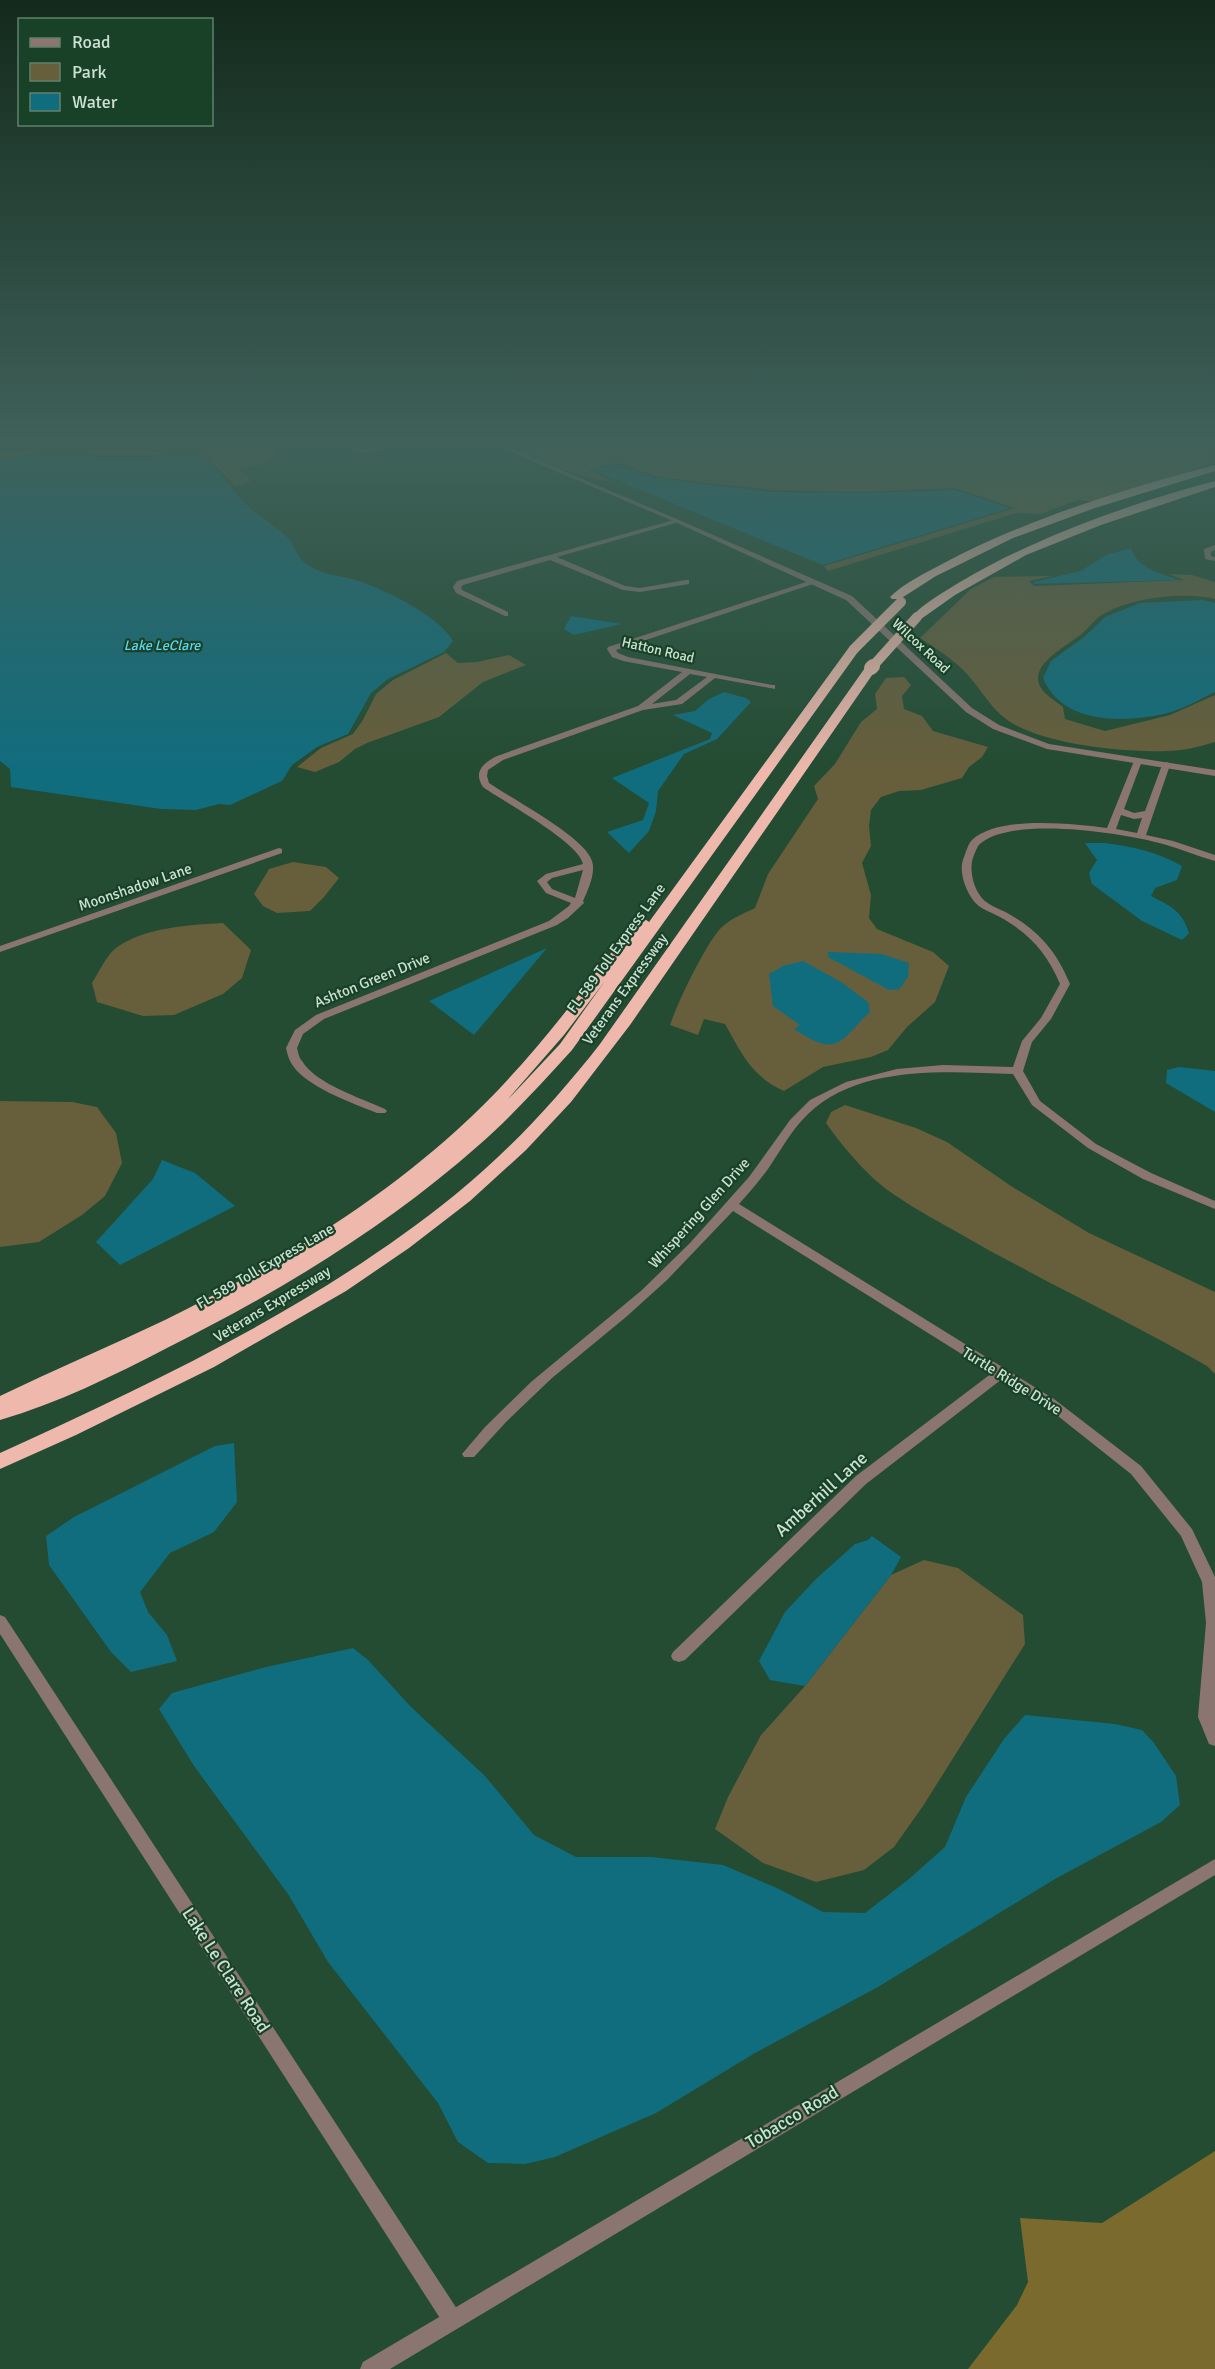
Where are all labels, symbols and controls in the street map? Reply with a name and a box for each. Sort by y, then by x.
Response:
legend [18,18,213,126]
text: Road [72,31,111,53]
text: Park [72,61,107,83]
text: Water [72,91,118,113]
street label: Wilcox Road [889,615,953,677]
street label: Hatton Road [620,633,696,667]
water label: Lake LeClare [124,637,201,654]
street label: Moonshadow Lane [76,859,194,915]
street label: FL 589 Toll Express Lane [563,880,669,1016]
street label: Veterans Expressway [579,930,671,1048]
street label: Ashton Green Drive [311,949,433,1011]
street label: Whispering Glen Drive [645,1154,753,1272]
street label: FL 589 Toll Express Lane [193,1219,337,1313]
street label: Veterans Expressway [210,1262,334,1346]
street label: Turtle Ridge Drive [959,1343,1065,1419]
street label: Amberhill Lane [770,1447,872,1541]
street label: Lake Le Clare Road [177,1903,275,2037]
street label: Tobacco Road [742,2081,842,2153]

